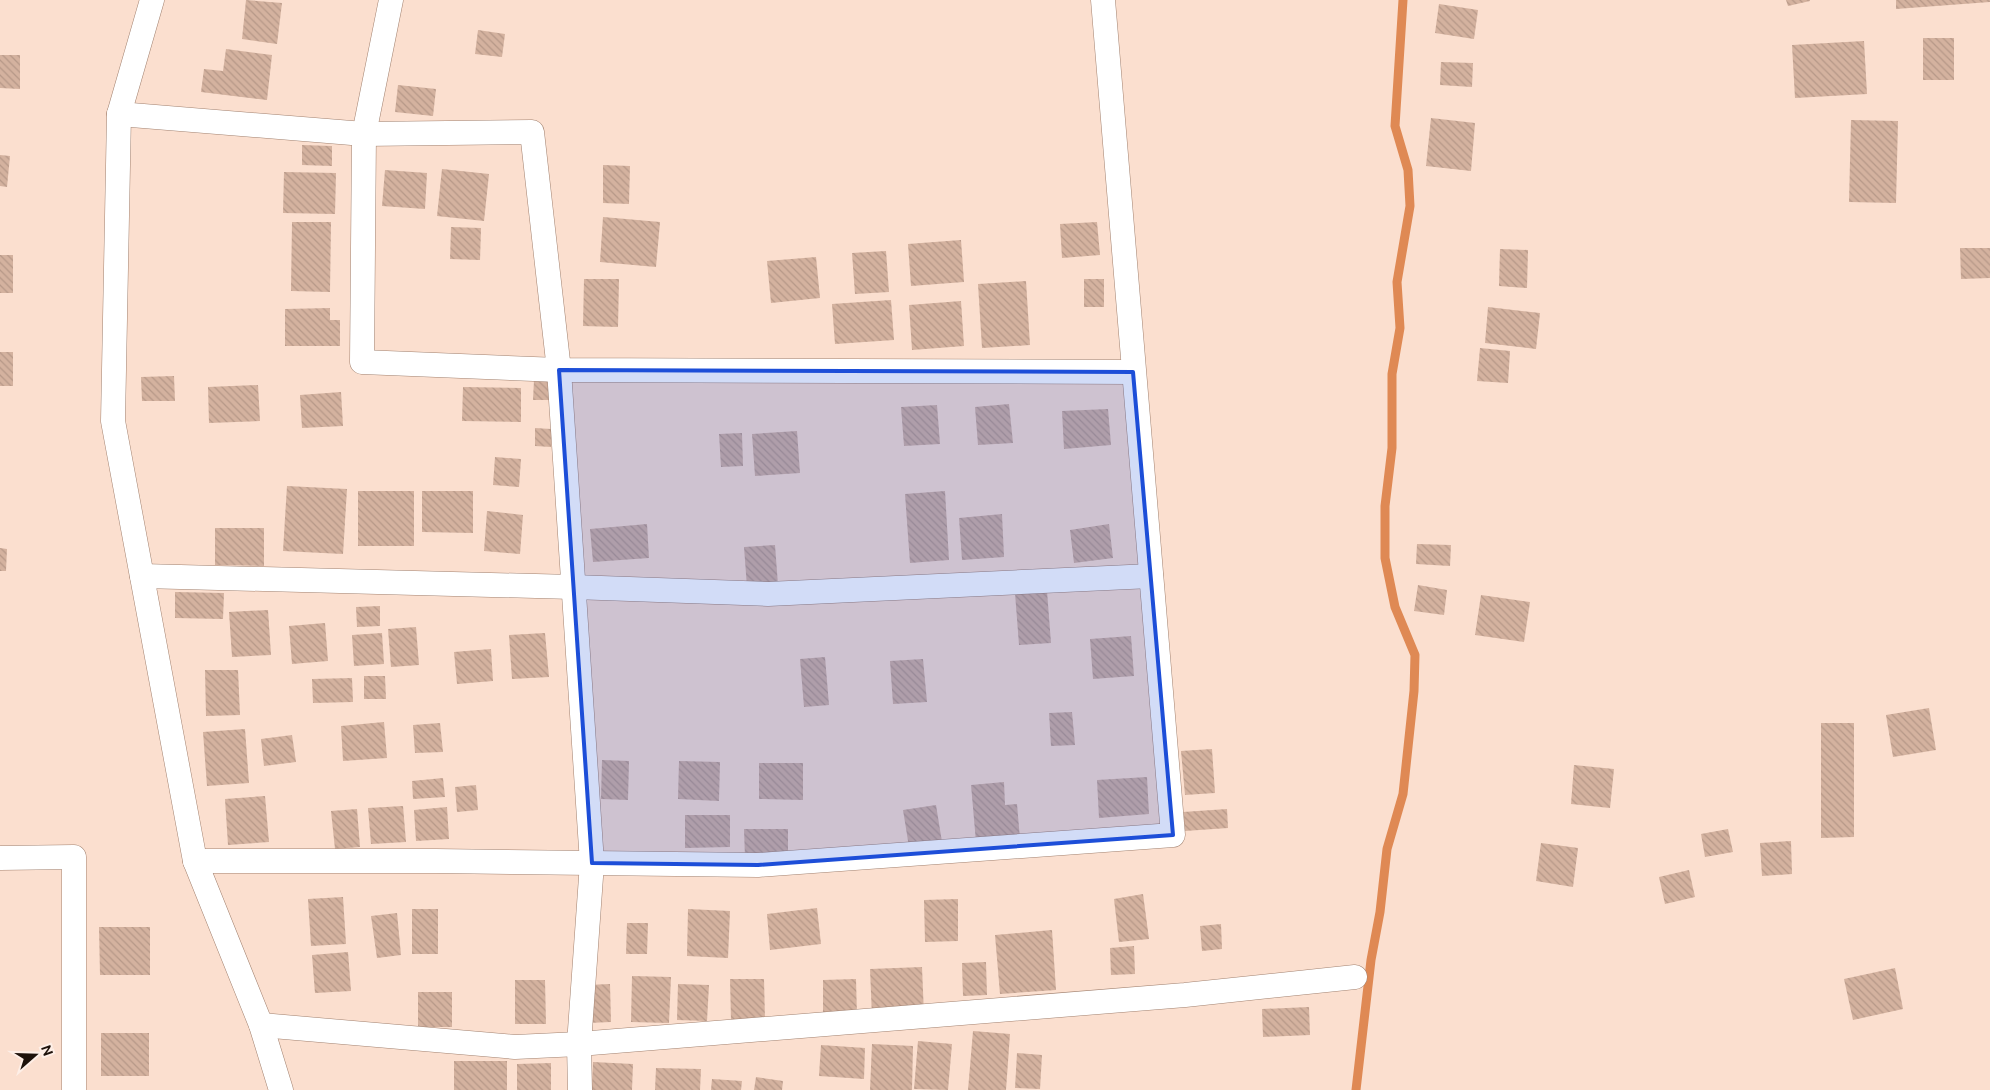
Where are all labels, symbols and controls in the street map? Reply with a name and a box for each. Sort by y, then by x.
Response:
north arrow [10,1030,60,1080]
text: N [38,1043,57,1058]

